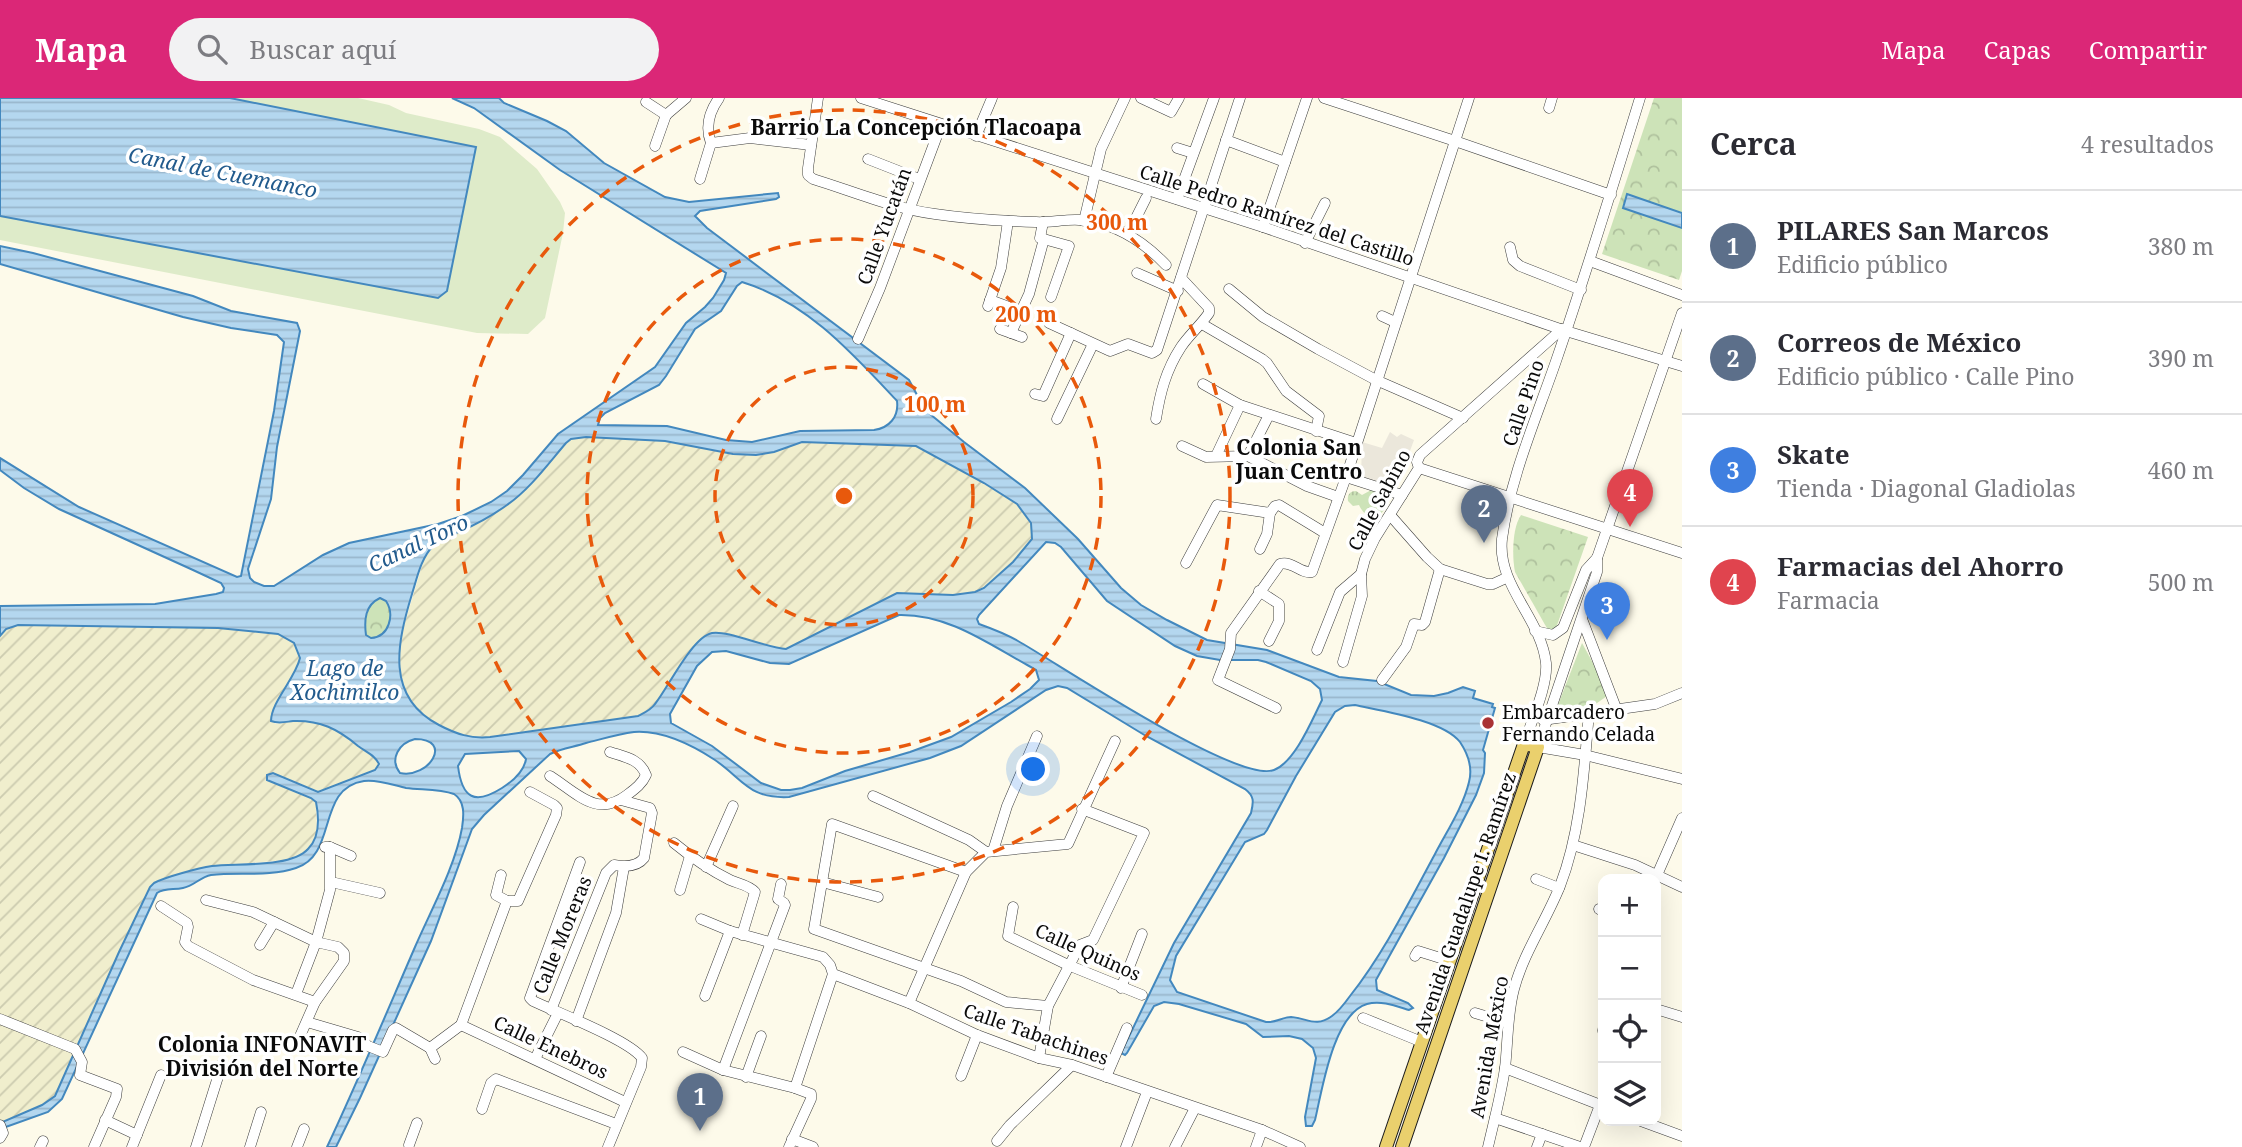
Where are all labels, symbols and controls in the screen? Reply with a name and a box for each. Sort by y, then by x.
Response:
search box [169,18,659,81]
text: Mapa [35,27,127,72]
icon: search [193,30,231,68]
text: Buscar aquí [249,31,396,67]
text: Mapa [1881,33,1945,66]
text: Capas [1983,33,2051,66]
text: Compartir [2089,33,2207,66]
district label: Barrio La Concepción Tlacoapa [750,113,1082,141]
text: Cerca [1710,123,1797,164]
text: 4 resultados [2081,128,2214,160]
water label: Canal de Cuemanco [126,140,320,204]
street label: Calle Pedro Ramírez del Castillo [1136,158,1418,272]
street label: Calle Yucatán [851,164,917,288]
text: 300 m [1086,208,1148,236]
text: PILARES San Marcos [1777,212,2049,248]
text: 1 [1727,230,1740,262]
text: 380 m [2148,230,2214,262]
text: Edificio público [1777,248,1948,280]
text: 200 m [995,300,1057,328]
text: Correos de México [1777,324,2021,360]
text: 2 [1727,342,1740,374]
text: 390 m [2148,342,2214,374]
street label: Calle Pino [1496,356,1550,450]
text: Edificio público · Calle Pino [1777,360,2075,392]
text: 100 m [904,390,966,418]
district label: Colonia San Juan Centro [1235,433,1362,485]
text: Skate [1777,436,1850,472]
street label: Calle Sabino [1341,445,1417,555]
text: 3 [1727,454,1740,486]
text: 460 m [2148,454,2214,486]
pin: 4 [1607,469,1653,527]
text: Tienda · Diagonal Gladiolas [1777,472,2076,504]
centre of rings [832,484,856,508]
pin: 2 [1461,485,1507,543]
water label: Canal Toro [363,508,473,578]
text: Farmacias del Ahorro [1777,548,2064,584]
text: 4 [1727,566,1740,598]
text: 500 m [2148,566,2214,598]
pin: 3 [1584,582,1630,640]
text: Farmacia [1777,584,1880,616]
water label: Lago de Xochimilco [289,654,399,706]
place label: Embarcadero Fernando Celada [1502,699,1655,747]
marker: Embarcadero Fernando Celada [1480,715,1496,731]
your location [1016,752,1050,786]
street label: Avenida Guadalupe I. Ramírez [1408,769,1522,1037]
street label: Calle Moreras [527,872,597,998]
map controls [1598,874,1661,1126]
button: + [1598,874,1661,937]
street label: Calle Quinos [1031,917,1145,987]
button: − [1598,937,1661,1000]
street label: Avenida México [1464,974,1514,1120]
street label: Calle Tabachines [960,997,1112,1071]
button: locate [1598,1000,1661,1063]
street label: Calle Enebros [489,1009,613,1085]
district label: Colonia INFONAVIT División del Norte [158,1030,367,1082]
button: layers [1598,1063,1661,1126]
pin: 1 [677,1073,723,1131]

